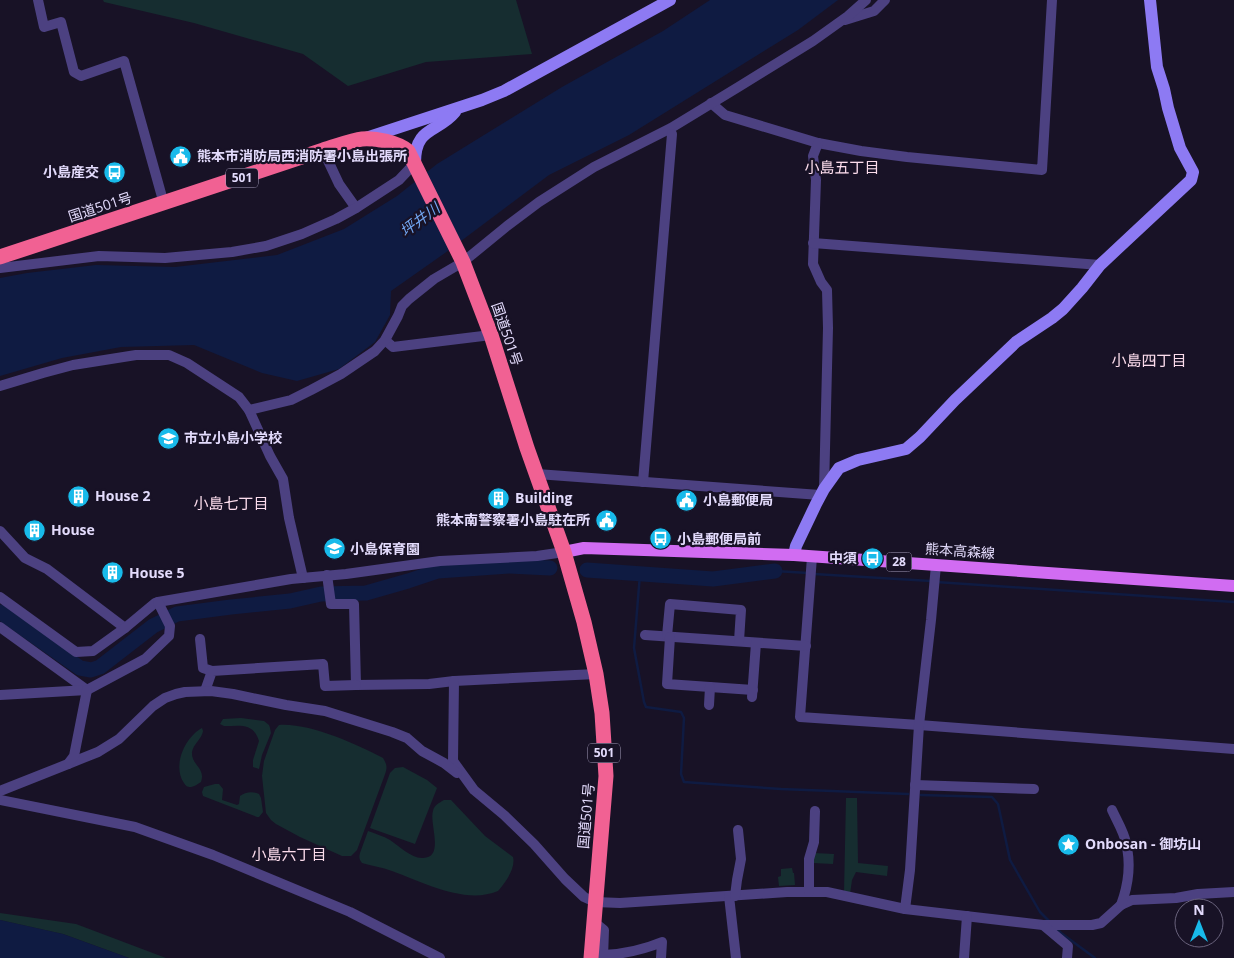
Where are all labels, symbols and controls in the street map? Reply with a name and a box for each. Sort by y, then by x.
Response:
public building icon: 熊本市消防局西消防署小島出張所 [169,144,193,168]
place label: 熊本市消防局西消防署小島出張所 [197,146,407,165]
district label: 小島五丁目 [804,157,880,177]
bus stop icon: 小島産交 [103,160,127,184]
place label: 小島産交 [43,162,99,181]
road number: 501 [226,168,258,188]
street label: 国道501号 [66,187,134,226]
water label: 坪井川 [395,196,445,241]
street label: 国道501号 [488,300,527,368]
district label: 小島四丁目 [1111,350,1187,370]
school or university icon: 市立小島小学校 [156,426,180,450]
place label: 市立小島小学校 [184,428,282,447]
building icon: House 2 [67,484,91,508]
place label: House 2 [95,486,150,505]
building icon: Building [487,486,511,510]
place label: Building [515,488,572,507]
public building icon: 小島郵便局 [675,488,699,512]
place label: 小島郵便局 [703,490,773,509]
district label: 小島七丁目 [193,493,269,513]
public building icon: 熊本南警察署小島駐在所 [594,508,618,532]
place label: 熊本南警察署小島駐在所 [436,510,590,529]
building icon: House [23,518,47,542]
place label: House [51,520,95,539]
bus stop icon: 小島郵便局前 [649,527,673,551]
place label: 小島郵便局前 [677,529,761,548]
school or university icon: 小島保育園 [322,537,346,561]
place label: 小島保育園 [350,539,420,558]
street label: 熊本高森線 [924,539,996,562]
bus stop icon: 中須 [861,546,885,570]
place label: 中須 [829,548,857,567]
road number: 28 [886,552,912,572]
building icon: House 5 [101,561,125,585]
place label: House 5 [129,563,184,582]
road number: 501 [588,744,620,762]
street label: 国道501号 [573,782,598,850]
place icon: Onbosan - 御坊山 [1057,832,1081,856]
place label: Onbosan - 御坊山 [1085,834,1201,853]
district label: 小島六丁目 [251,844,327,864]
north arrow [1174,898,1224,948]
text: N [1193,900,1205,919]

